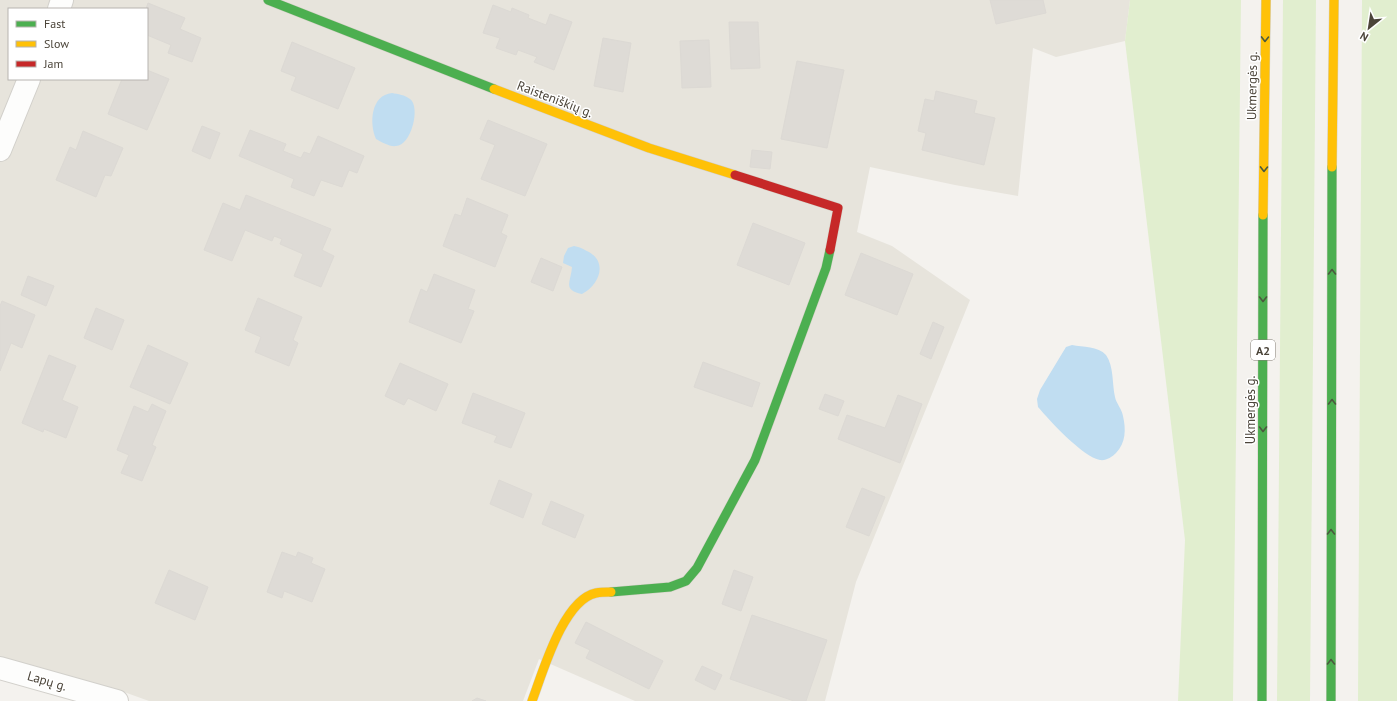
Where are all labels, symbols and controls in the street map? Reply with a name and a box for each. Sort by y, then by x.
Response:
legend [8,8,148,80]
north arrow [1349,8,1389,48]
text: Fast [44,16,65,31]
text: N [1357,29,1371,45]
text: Slow [44,36,69,51]
one-way arrow [1261,36,1269,42]
street label: Ukmergės g. [1243,51,1261,120]
text: Jam [43,56,63,71]
street label: Raisteniškių g. [515,77,596,121]
one-way arrow [1260,166,1268,172]
one-way arrow [1328,269,1336,275]
one-way arrow [1259,296,1267,302]
road number: A2 [1251,340,1275,360]
street label: Ukmergės g. [1242,375,1259,444]
one-way arrow [1328,399,1336,405]
one-way arrow [1259,426,1267,432]
one-way arrow [1327,529,1335,535]
one-way arrow [1327,659,1335,665]
street label: Lapų g. [25,667,69,695]

